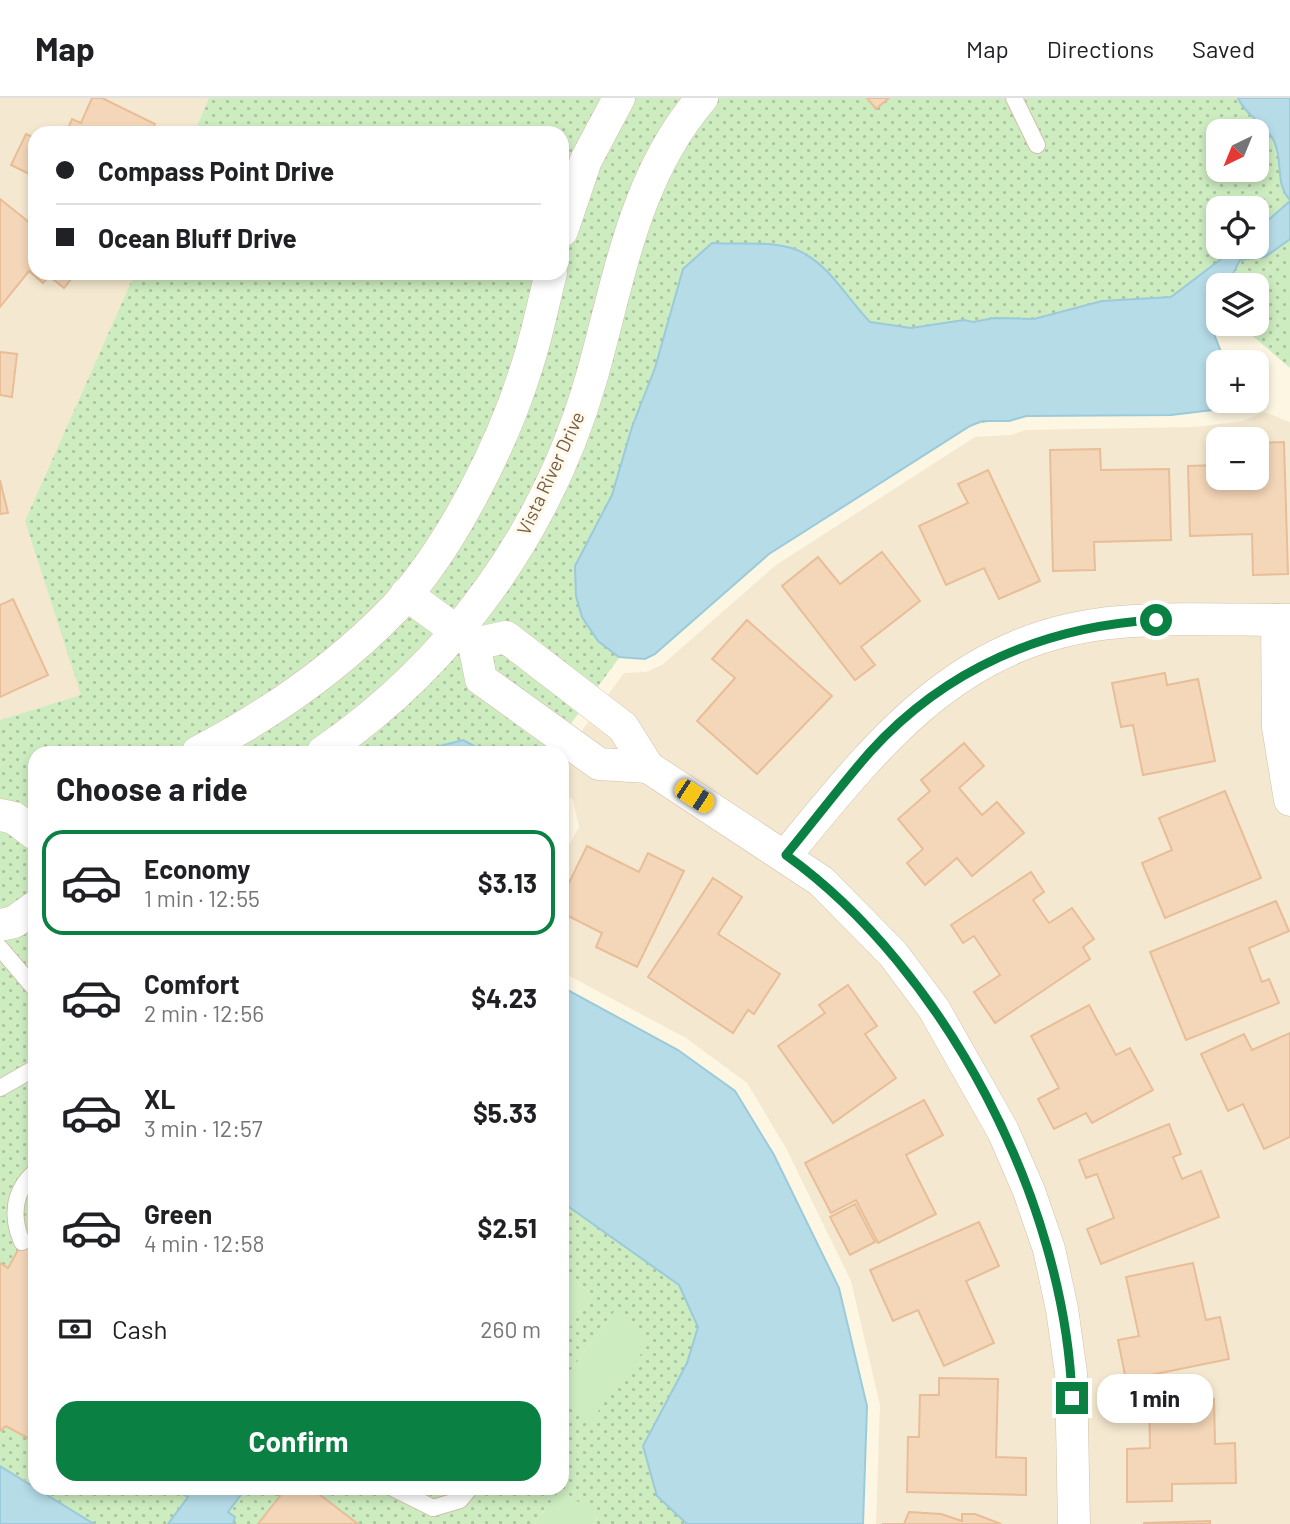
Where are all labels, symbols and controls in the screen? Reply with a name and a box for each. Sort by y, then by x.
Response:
text: Map [35,28,95,68]
text: Map [966,34,1009,63]
text: Directions [1047,34,1154,63]
text: Saved [1192,34,1255,63]
north arrow [1206,119,1269,182]
map controls [1206,119,1269,490]
text: Compass Point Drive [98,155,334,186]
button: locate [1206,196,1269,259]
text: Ocean Bluff Drive [98,222,297,253]
button: layers [1206,273,1269,336]
button: + [1206,350,1269,413]
street label: Vista River Drive [511,407,589,539]
button: − [1206,427,1269,490]
route start [1140,604,1172,636]
text: Choose a ride [56,769,248,807]
car [671,776,718,816]
icon: car [60,851,123,914]
text: Economy [144,853,250,884]
text: $3.13 [478,867,537,898]
text: 1 min · 12:55 [144,884,260,912]
icon: car [60,966,123,1029]
text: Comfort [144,968,240,999]
text: $4.23 [471,982,537,1013]
text: 2 min · 12:56 [144,999,264,1027]
icon: car [60,1081,123,1144]
text: XL [144,1083,175,1114]
text: $5.33 [473,1097,537,1128]
text: 3 min · 12:57 [144,1114,263,1142]
icon: car [60,1196,123,1259]
text: Green [144,1198,212,1229]
text: $2.51 [478,1212,537,1243]
text: 4 min · 12:58 [144,1229,265,1257]
icon: cash [56,1310,94,1348]
text: Cash [112,1313,167,1344]
text: 260 m [480,1315,541,1343]
callout: 1 min [1096,1374,1212,1422]
route end [1056,1382,1088,1414]
text: 1 min [1130,1384,1180,1412]
button: Confirm [56,1401,541,1481]

